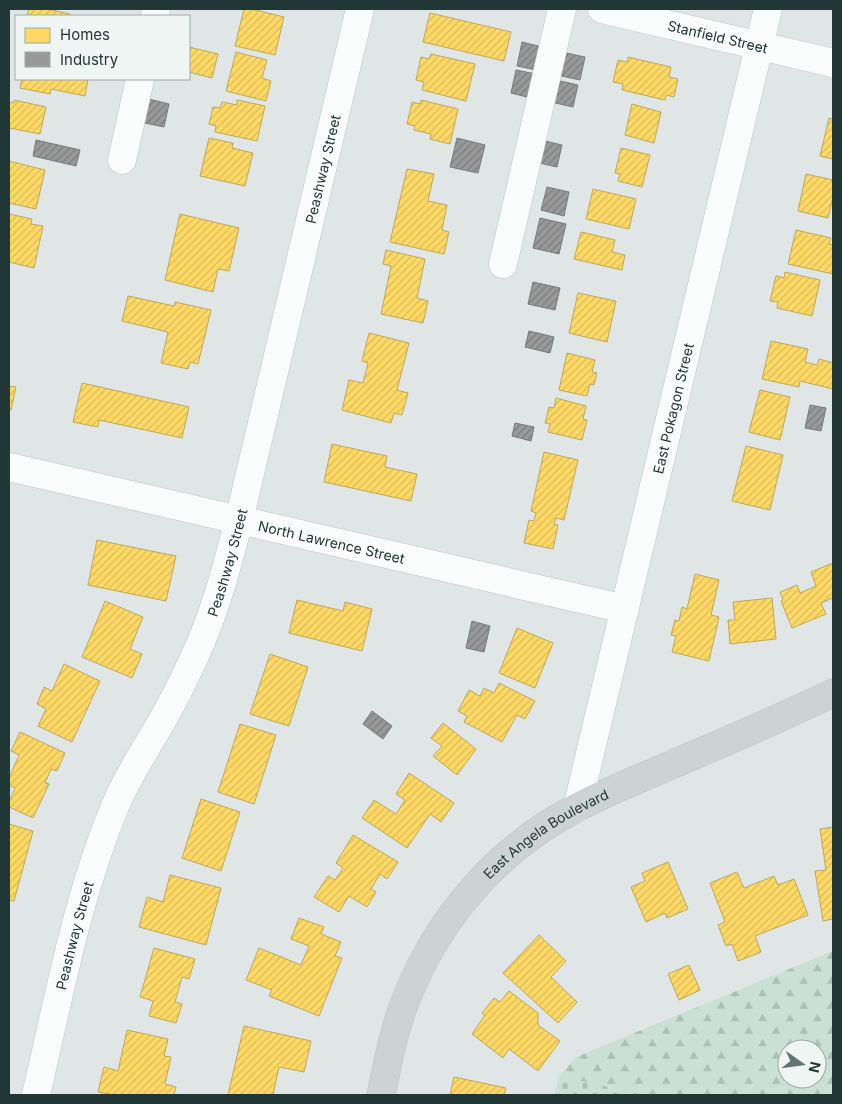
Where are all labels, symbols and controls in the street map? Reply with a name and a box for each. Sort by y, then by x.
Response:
legend [15,15,190,80]
street label: Stanfield Street [666,16,770,56]
text: Homes [60,25,110,44]
text: Industry [60,50,119,69]
street label: Peashway Street [301,112,343,225]
street label: East Pokagon Street [649,341,696,475]
street label: Peashway Street [203,507,250,619]
street label: North Lawrence Street [257,516,407,567]
street label: East Angela Boulevard [479,785,611,882]
street label: Peashway Street [52,879,96,991]
north arrow [777,1039,827,1089]
text: N [806,1060,825,1074]

